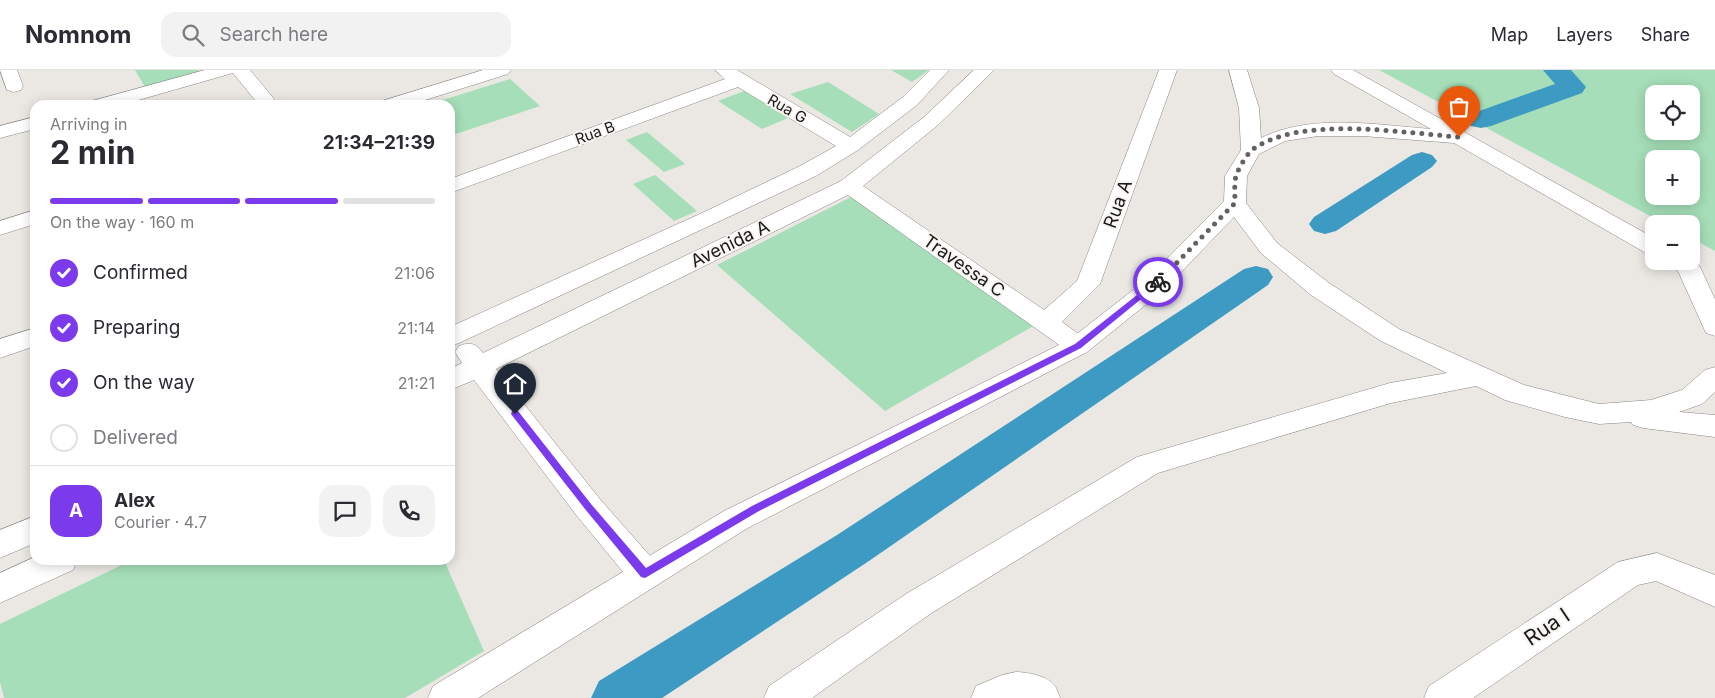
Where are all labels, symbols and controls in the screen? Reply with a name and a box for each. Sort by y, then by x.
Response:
search box [161,12,511,57]
text: Nomnom [25,20,131,49]
icon: search [179,21,207,49]
text: Search here [219,23,328,46]
text: Map [1491,24,1528,45]
text: Layers [1556,24,1613,45]
text: Share [1641,24,1690,45]
map controls [1645,85,1700,270]
button: locate [1645,85,1700,140]
pin [1438,86,1480,137]
street label: Rua G [764,90,810,127]
icon: bag [1445,93,1473,121]
text: Arriving in [50,114,127,134]
street label: Rua B [572,117,617,148]
text: 21:34–21:39 [323,131,435,154]
text: 2 min [50,133,136,172]
button: + [1645,150,1700,205]
street label: Rua A [1099,177,1136,231]
text: On the way · 160 m [50,212,194,232]
street label: Avenida A [687,215,773,272]
button: − [1645,215,1700,270]
street label: Travessa C [919,230,1009,301]
courier [1133,257,1183,307]
icon: check [50,259,78,287]
text: Confirmed [93,261,188,284]
text: 21:06 [394,263,435,283]
icon: bike [1144,268,1172,296]
icon: check [50,314,78,342]
text: Preparing [93,316,180,339]
text: 21:14 [397,318,435,338]
pin [494,363,536,414]
icon: check [50,369,78,397]
icon: home [501,370,529,398]
text: On the way [93,371,195,394]
text: 21:21 [398,373,435,393]
text: Delivered [93,426,178,449]
button: chat [319,485,371,537]
button: phone [383,485,435,537]
text: Alex [114,489,155,512]
text: A [69,499,83,522]
text: Courier · 4.7 [114,512,207,532]
street label: Rua I [1519,602,1574,651]

